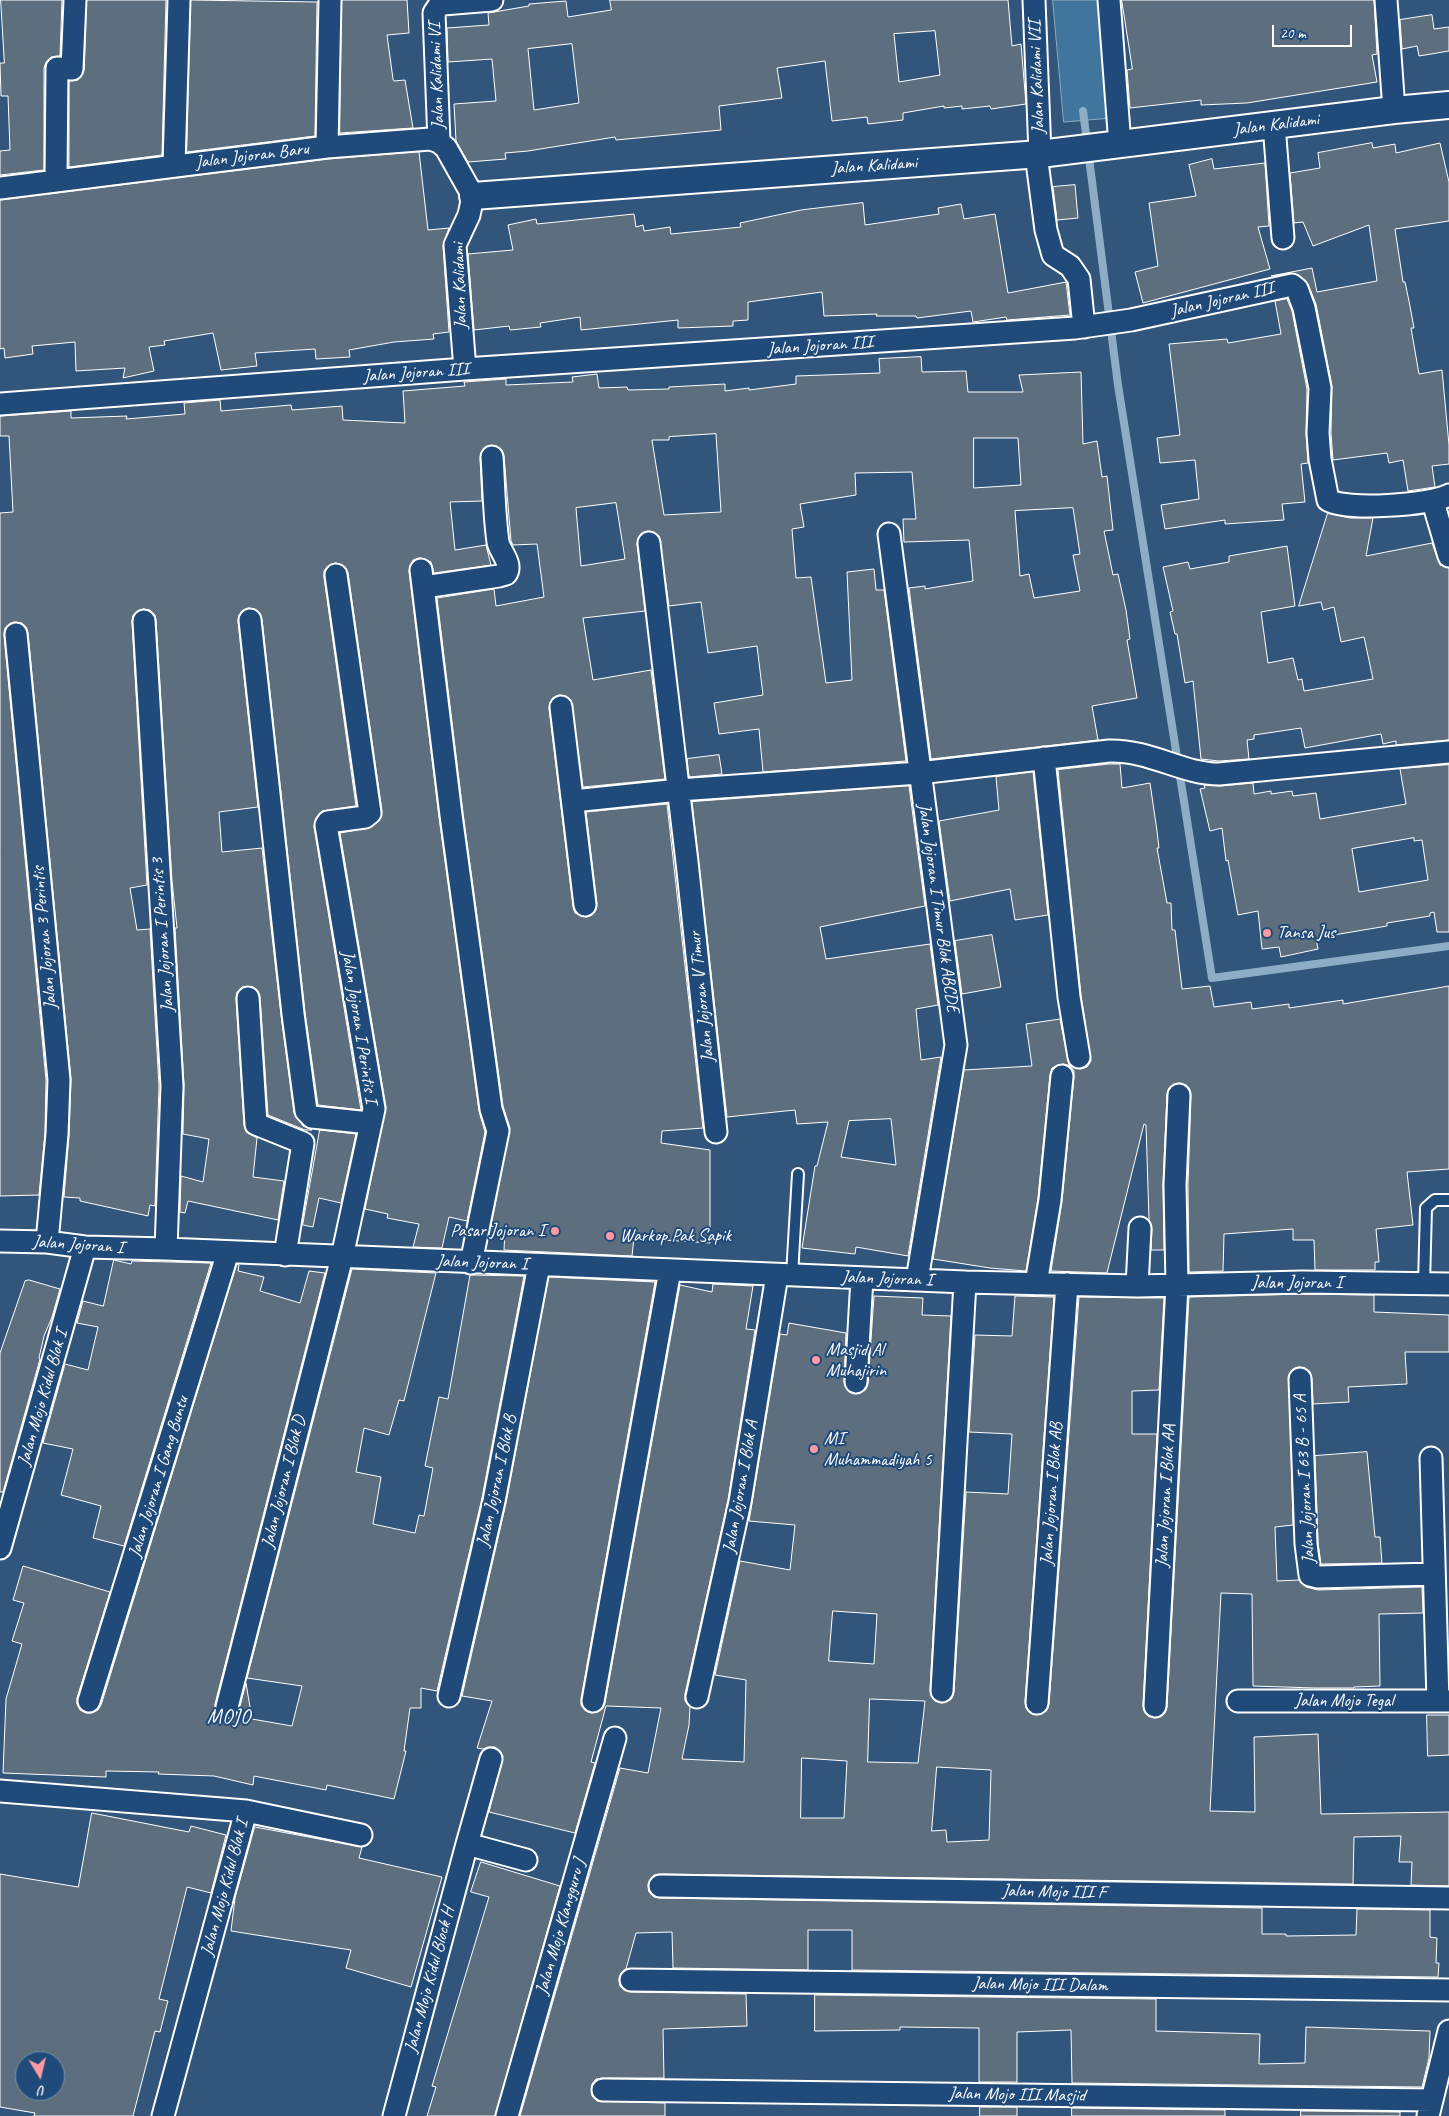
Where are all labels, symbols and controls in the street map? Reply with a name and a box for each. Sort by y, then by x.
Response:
scale bar [1274,15,1354,47]
street label: Jalan Kalidami VII [1024,20,1050,134]
street label: Jalan Kalidami VI [424,22,450,130]
text: 20 m [1280,24,1306,43]
street label: Jalan Kalidami [1232,109,1320,141]
street label: Jalan Jojoran Baru [194,138,310,174]
street label: Jalan Kalidami [830,152,918,180]
street label: Jalan Kalidami [448,242,472,330]
street label: Jalan Jojoran III [1168,278,1276,322]
street label: Jalan Jojoran III [766,332,874,360]
street label: Jalan Jojoran III [362,359,470,387]
street label: Jalan Jojoran I Timur Blok ABCDE [913,802,963,1014]
street label: Jalan Jojoran I Perintis 3 [147,857,179,1013]
street label: Jalan Jojoran 3 Perintis [28,866,62,1010]
place label: Tansa Jus [1277,922,1335,944]
marker: Tansa Jus [1261,927,1273,939]
street label: Jalan Jojoran V Timur [684,930,720,1064]
street label: Jalan Jojoran I Perintis I [336,949,382,1105]
place label: Pasar Jojoran I [450,1220,545,1242]
marker: Pasar Jojoran I [549,1225,561,1237]
place label: Warkop Pak Sapik [620,1225,731,1247]
marker: Warkop Pak Sapik [604,1230,616,1242]
street label: Jalan Jojoran I [32,1231,124,1259]
street label: Jalan Jojoran I [436,1251,528,1275]
street label: Jalan Jojoran I [841,1267,933,1291]
street label: Jalan Jojoran I [1251,1272,1343,1294]
street label: Jalan Mojo Kidul Blok I [13,1328,73,1468]
place label: Masjid Al Muhajirin [826,1339,886,1382]
marker: Masjid Al Muhajirin [810,1354,822,1366]
street label: Jalan Jojoran I Gang Buntu [124,1394,194,1560]
street label: Jalan Jojoran I 63 B - 65 A [1290,1394,1320,1564]
street label: Jalan Jojoran I Blok B [472,1413,522,1549]
street label: Jalan Jojoran I Blok D [257,1414,311,1550]
street label: Jalan Jojoran I Blok A [719,1419,763,1555]
street label: Jalan Jojoran I Blok AB [1036,1422,1068,1566]
street label: Jalan Jojoran I Blok AA [1151,1424,1181,1568]
place label: MI Muhammadiyah 5 [824,1428,932,1470]
marker: MI Muhammadiyah 5 [808,1443,820,1455]
street label: Jalan Mojo Tegal [1295,1690,1393,1712]
district label: MOJO [206,1706,252,1730]
street label: Jalan Mojo Kidul Blok I [196,1817,254,1959]
street label: Jalan Mojo Klangguru J [531,1857,591,1997]
street label: Jalan Mojo III F [1002,1880,1106,1904]
street label: Jalan Mojo Kidul Block H [400,1905,460,2055]
street label: Jalan Mojo III Dalam [972,1973,1108,1997]
north arrow [15,2051,65,2101]
text: U [38,2081,47,2099]
street label: Jalan Mojo III Masjid [948,2083,1086,2107]

